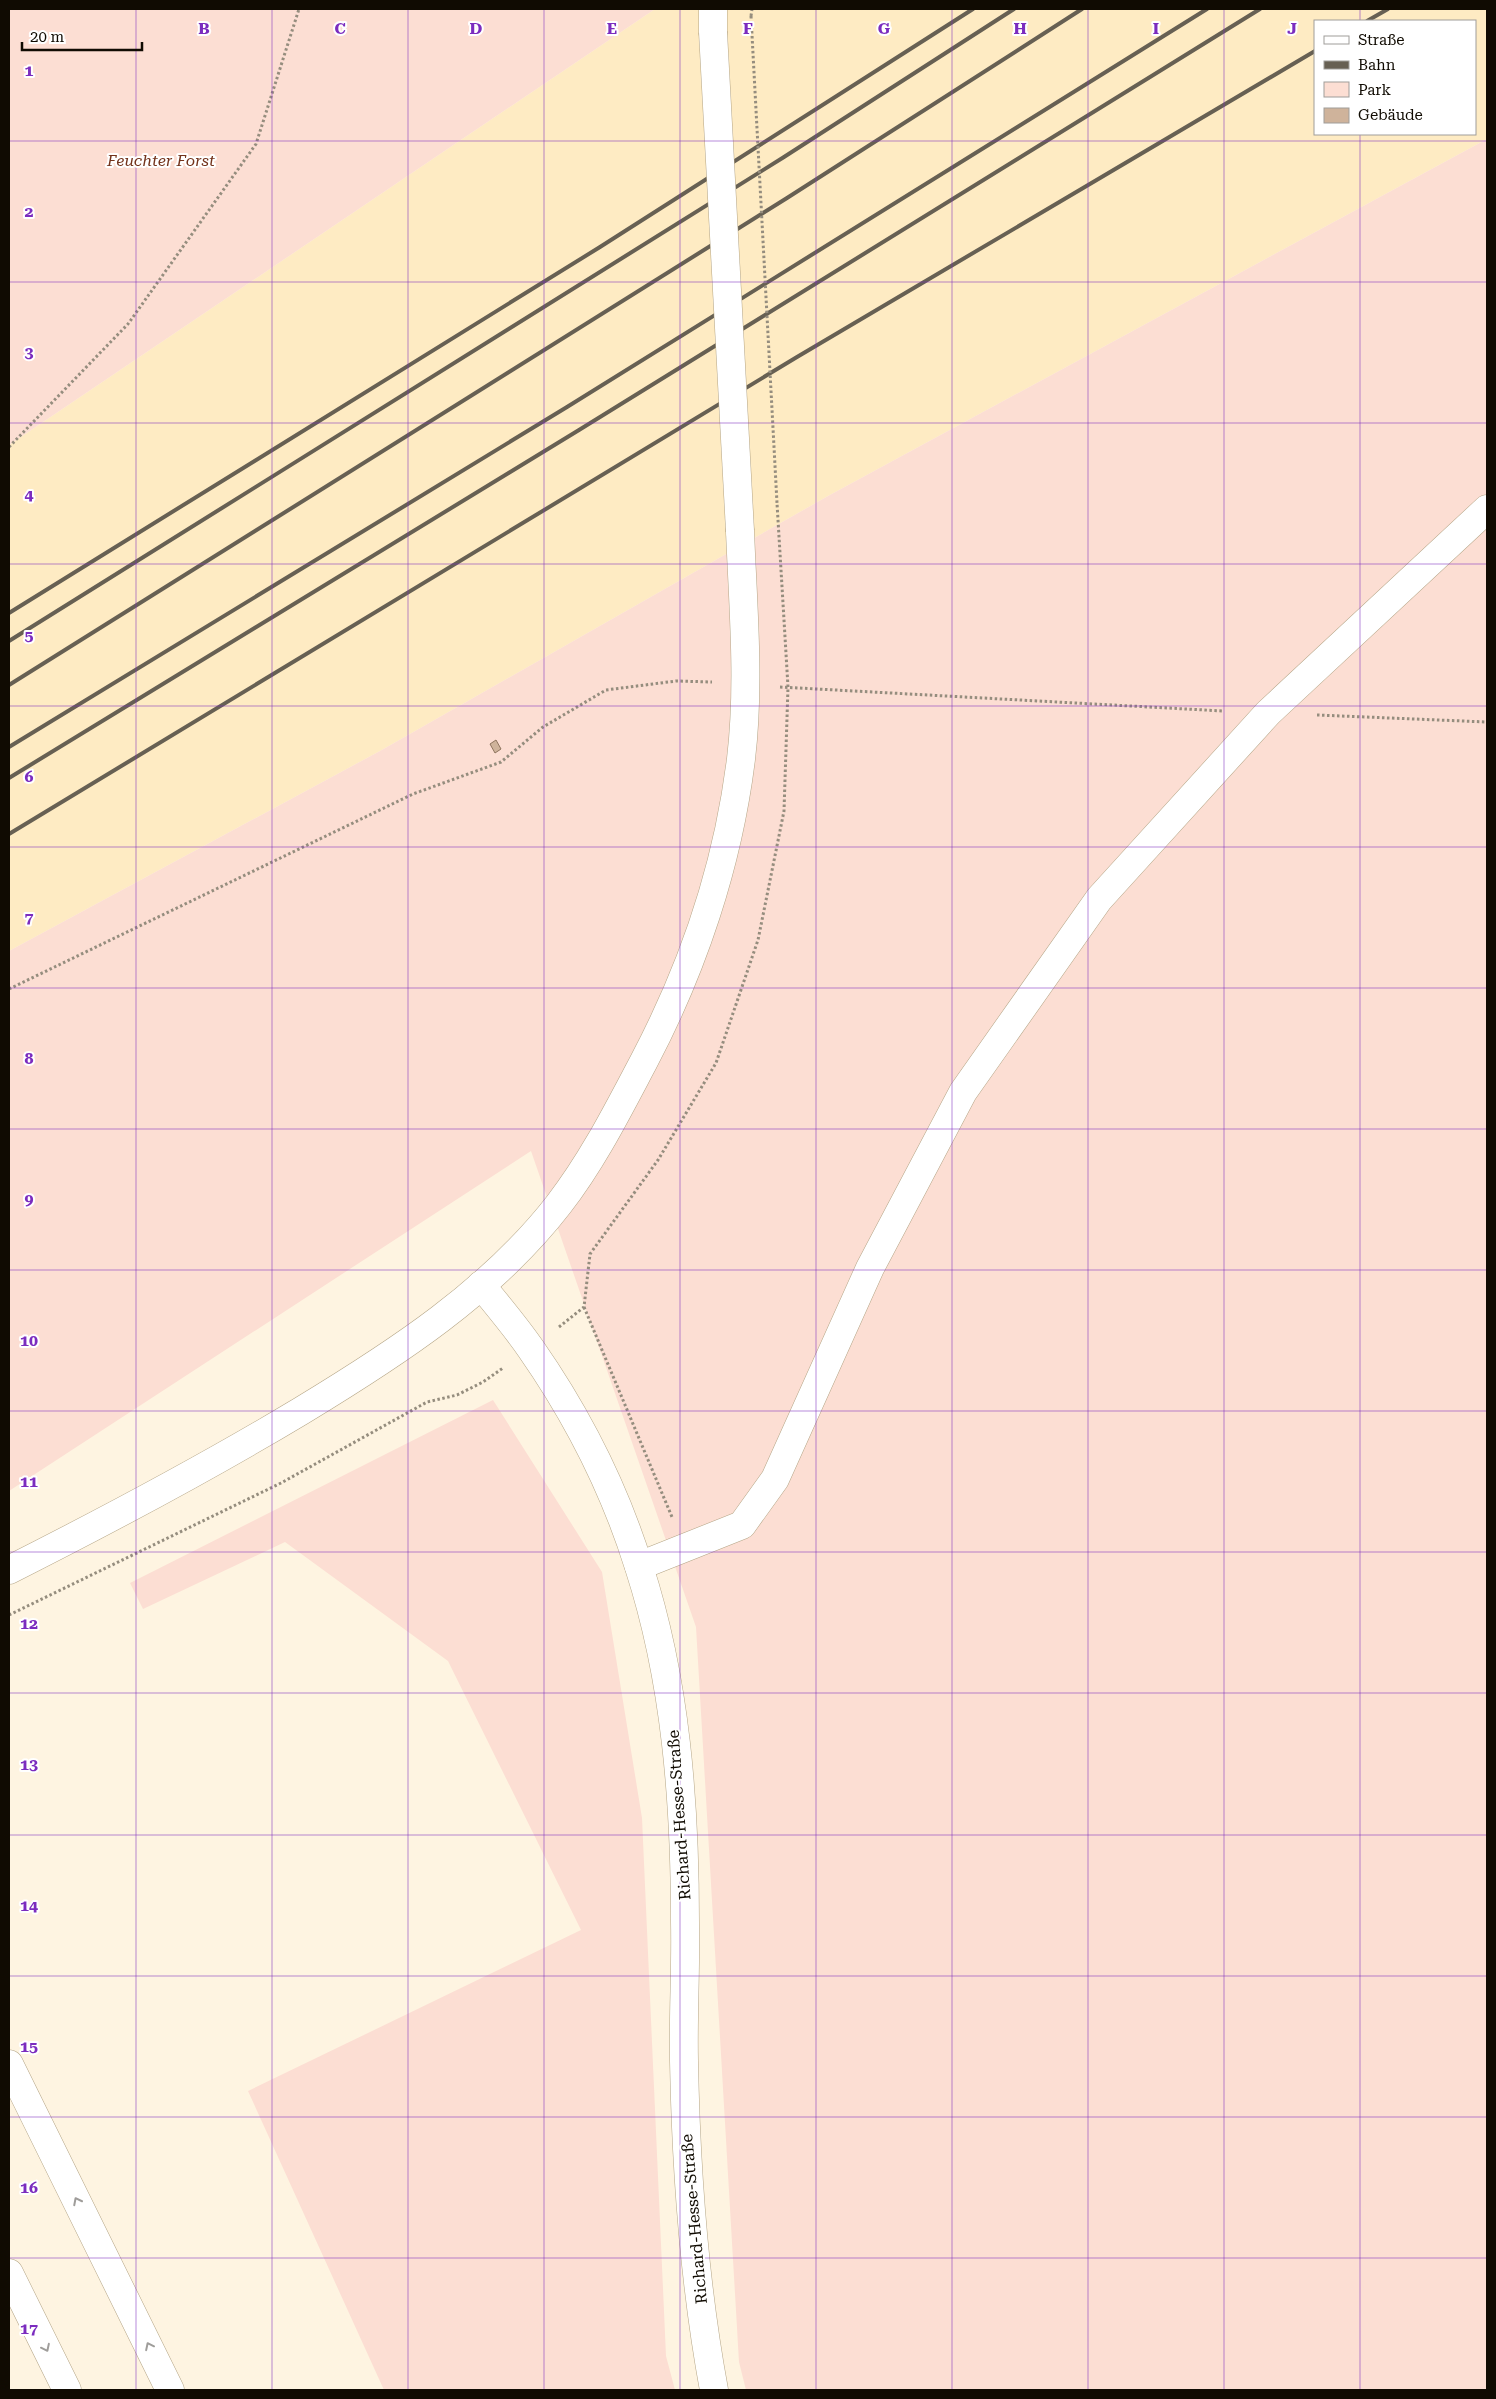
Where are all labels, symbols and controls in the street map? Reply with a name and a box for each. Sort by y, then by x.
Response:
text: B [198,19,210,38]
text: C [334,19,346,38]
text: D [470,19,483,38]
text: E [607,19,617,38]
text: F [743,19,753,38]
text: G [878,19,891,38]
text: H [1013,19,1027,38]
text: I [1153,19,1159,38]
text: J [1287,19,1297,38]
scale bar [22,20,142,52]
legend [1314,20,1476,135]
text: 20 m [30,28,65,46]
text: Straße [1358,31,1405,49]
text: Bahn [1358,56,1396,74]
text: 1 [25,61,34,80]
text: Park [1358,81,1392,99]
text: Gebäude [1358,106,1423,124]
park label: Feuchter Forst [106,151,215,170]
text: 2 [25,202,34,221]
text: 3 [25,343,34,362]
text: 4 [25,485,34,504]
text: 5 [25,626,34,645]
text: 6 [25,767,34,786]
text: 7 [25,908,34,927]
text: 8 [25,1049,34,1068]
text: 9 [25,1190,34,1209]
text: 10 [20,1331,38,1350]
text: 11 [20,1472,38,1491]
text: 12 [20,1614,38,1633]
street label: Richard-Hesse-Straße [664,1729,694,1901]
text: 13 [20,1755,38,1774]
text: 14 [20,1896,38,1915]
text: 15 [20,2037,38,2056]
street label: Richard-Hesse-Straße [677,2133,711,2305]
text: 16 [20,2178,38,2197]
one-way arrow [73,2197,83,2206]
text: 17 [20,2319,38,2338]
one-way arrow [40,2343,50,2352]
one-way arrow [145,2343,155,2352]

